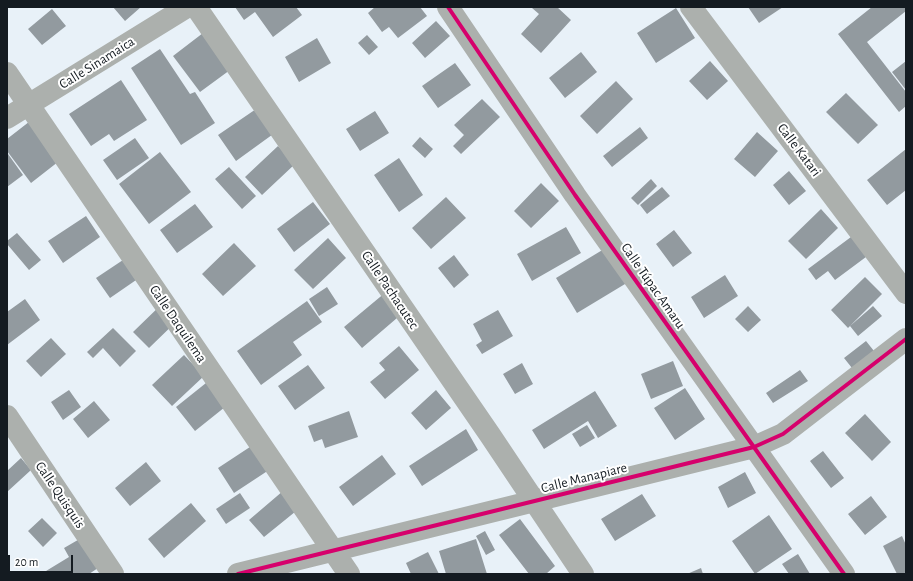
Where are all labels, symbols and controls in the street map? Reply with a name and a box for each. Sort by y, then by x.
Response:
street label: Calle Sinamaica [56,33,138,93]
street label: Calle Katari [774,120,824,180]
street label: Calle Túpac Amaru [617,240,689,332]
street label: Calle Pachacutec [358,248,422,332]
street label: Calle Daquilema [146,282,210,366]
street label: Calle Quisquis [32,458,88,532]
street label: Calle Manapiare [539,459,629,497]
scale bar [10,547,75,573]
text: 20 m [15,556,38,568]

